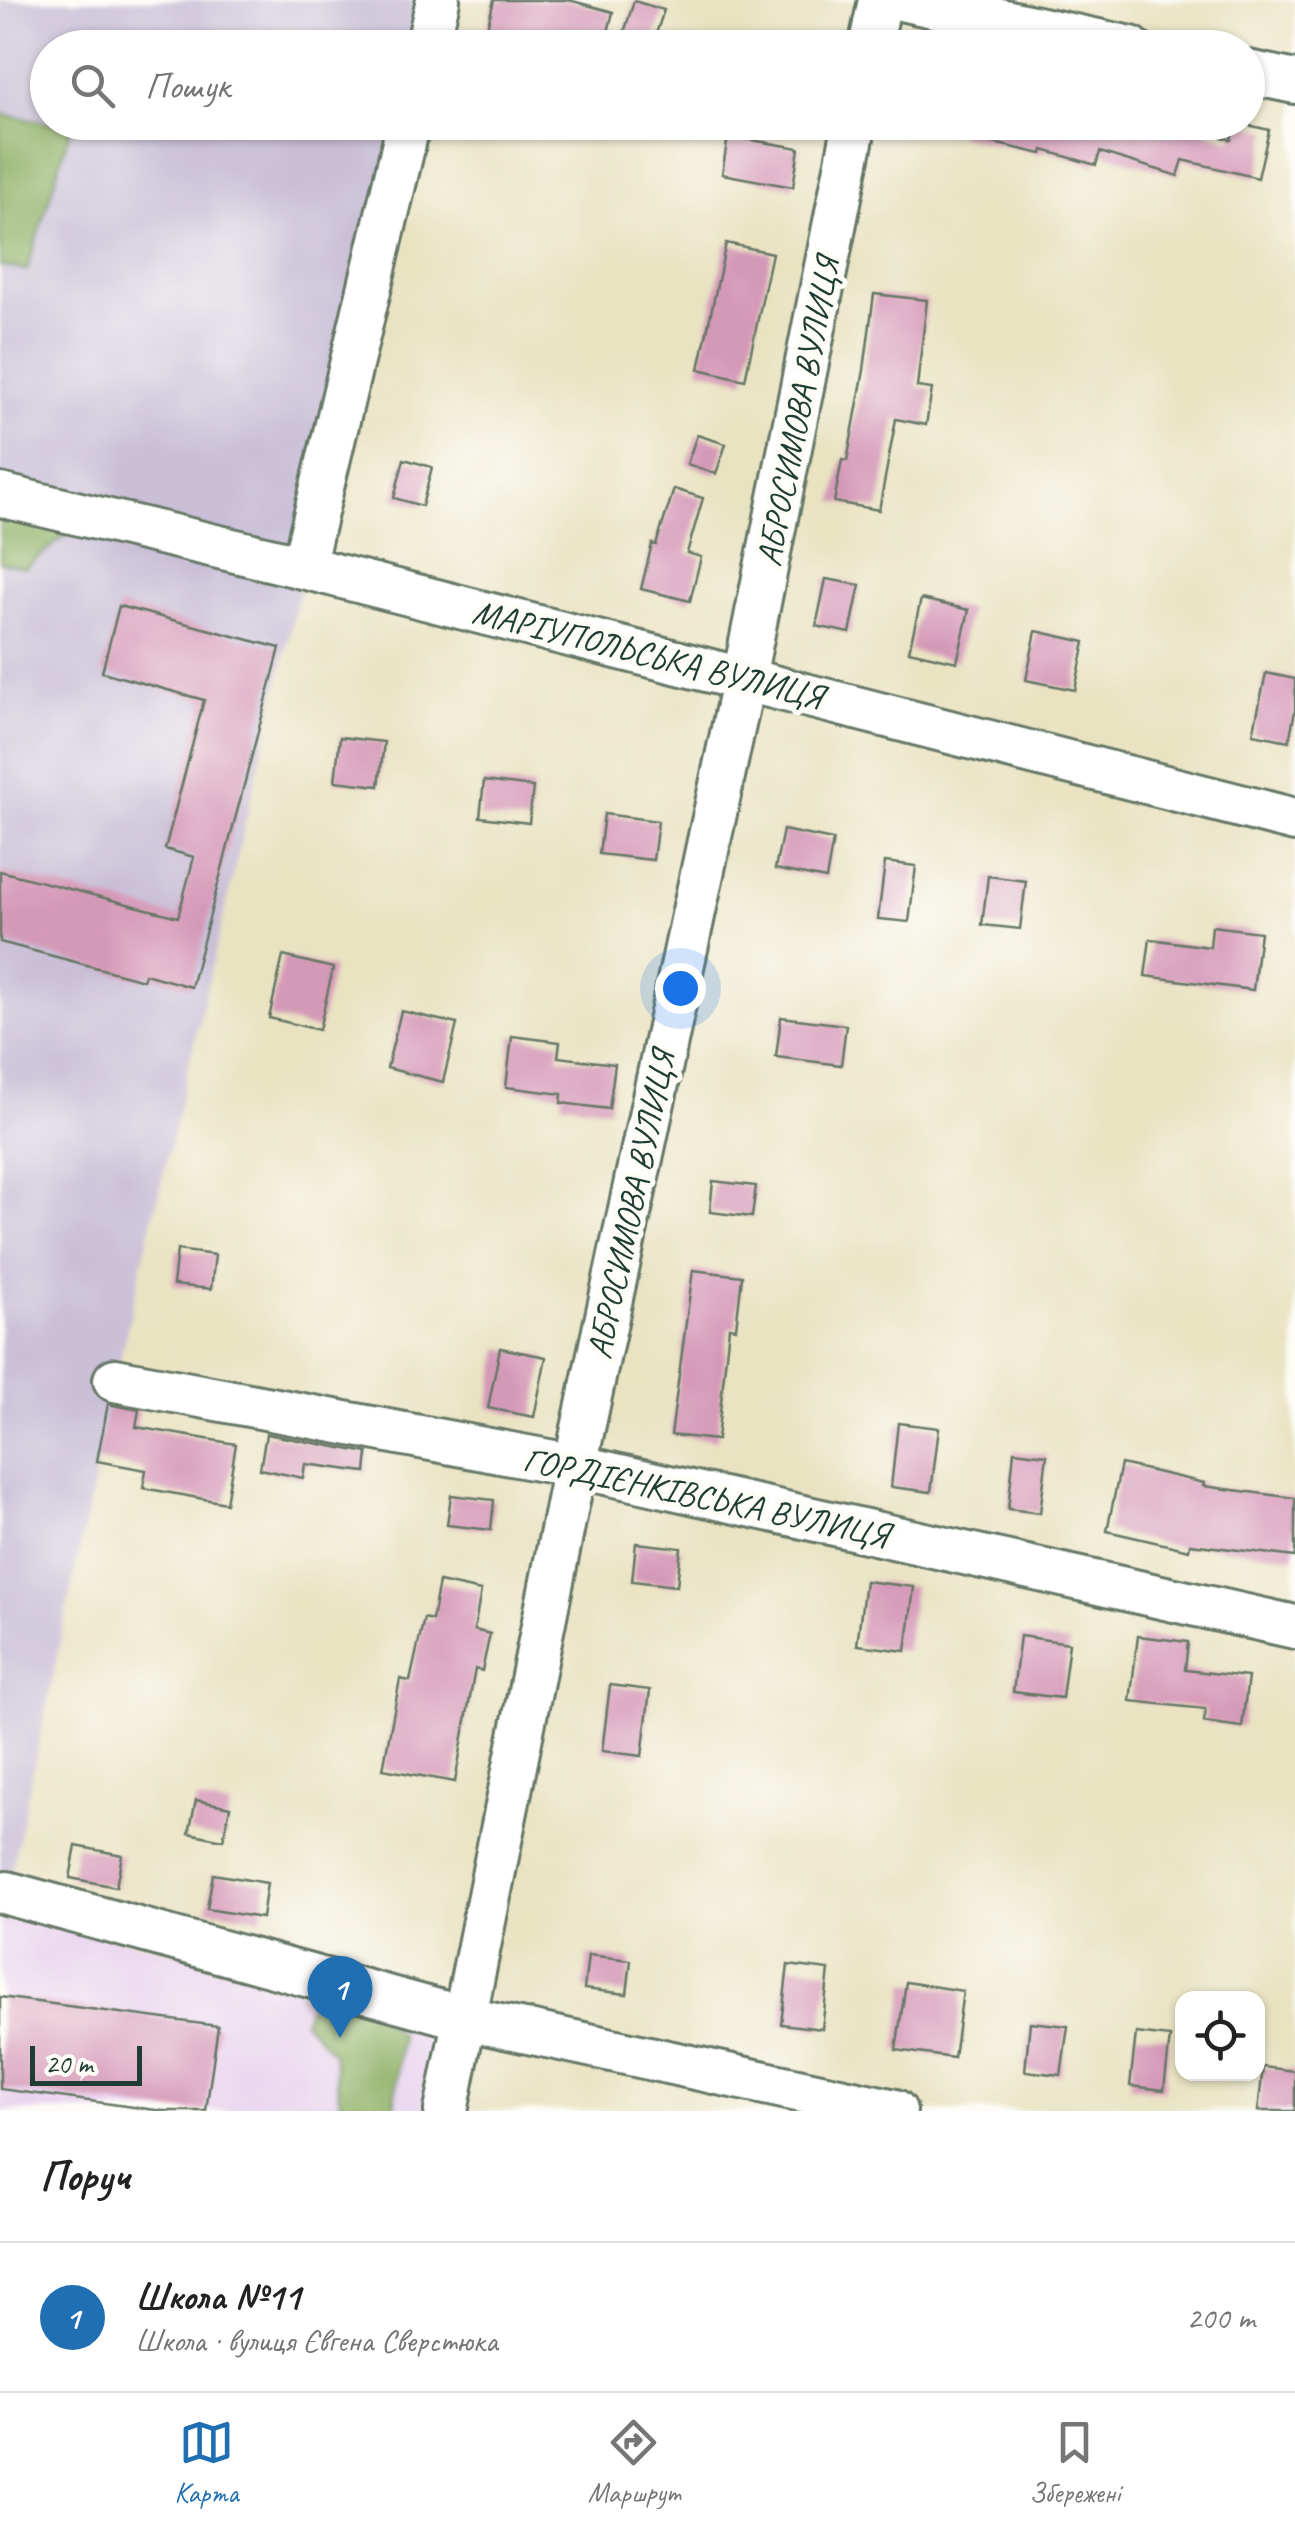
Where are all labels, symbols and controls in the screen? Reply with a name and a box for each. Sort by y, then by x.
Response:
search box [30,30,1265,140]
icon: search [65,58,120,113]
text: Пошук [145,62,230,109]
street label: АБРОСИМОВА ВУЛИЦЯ [746,249,851,570]
street label: МАРІУПОЛЬСЬКА ВУЛИЦЯ [468,589,833,721]
your location [655,963,706,1014]
street label: АБРОСИМОВА ВУЛИЦЯ [576,1042,687,1363]
street label: ГОРДІЄНКІВСЬКА ВУЛИЦЯ [520,1436,897,1559]
pin: 1 [308,1956,372,2038]
map controls [1175,1991,1265,2081]
button: locate [1175,1991,1265,2081]
scale bar [30,2041,142,2086]
text: 20 m [45,2046,93,2081]
text: Поруч [40,2150,130,2203]
text: Школа №11 [135,2273,300,2320]
text: 1 [65,2297,80,2338]
text: 200 m [1186,2297,1255,2338]
text: Школа · вулиця Євгена Сверстюка [135,2320,497,2361]
tab: Карта [175,2415,239,2510]
tab: Маршрут [588,2415,680,2510]
tab: Збережені [1029,2415,1120,2510]

